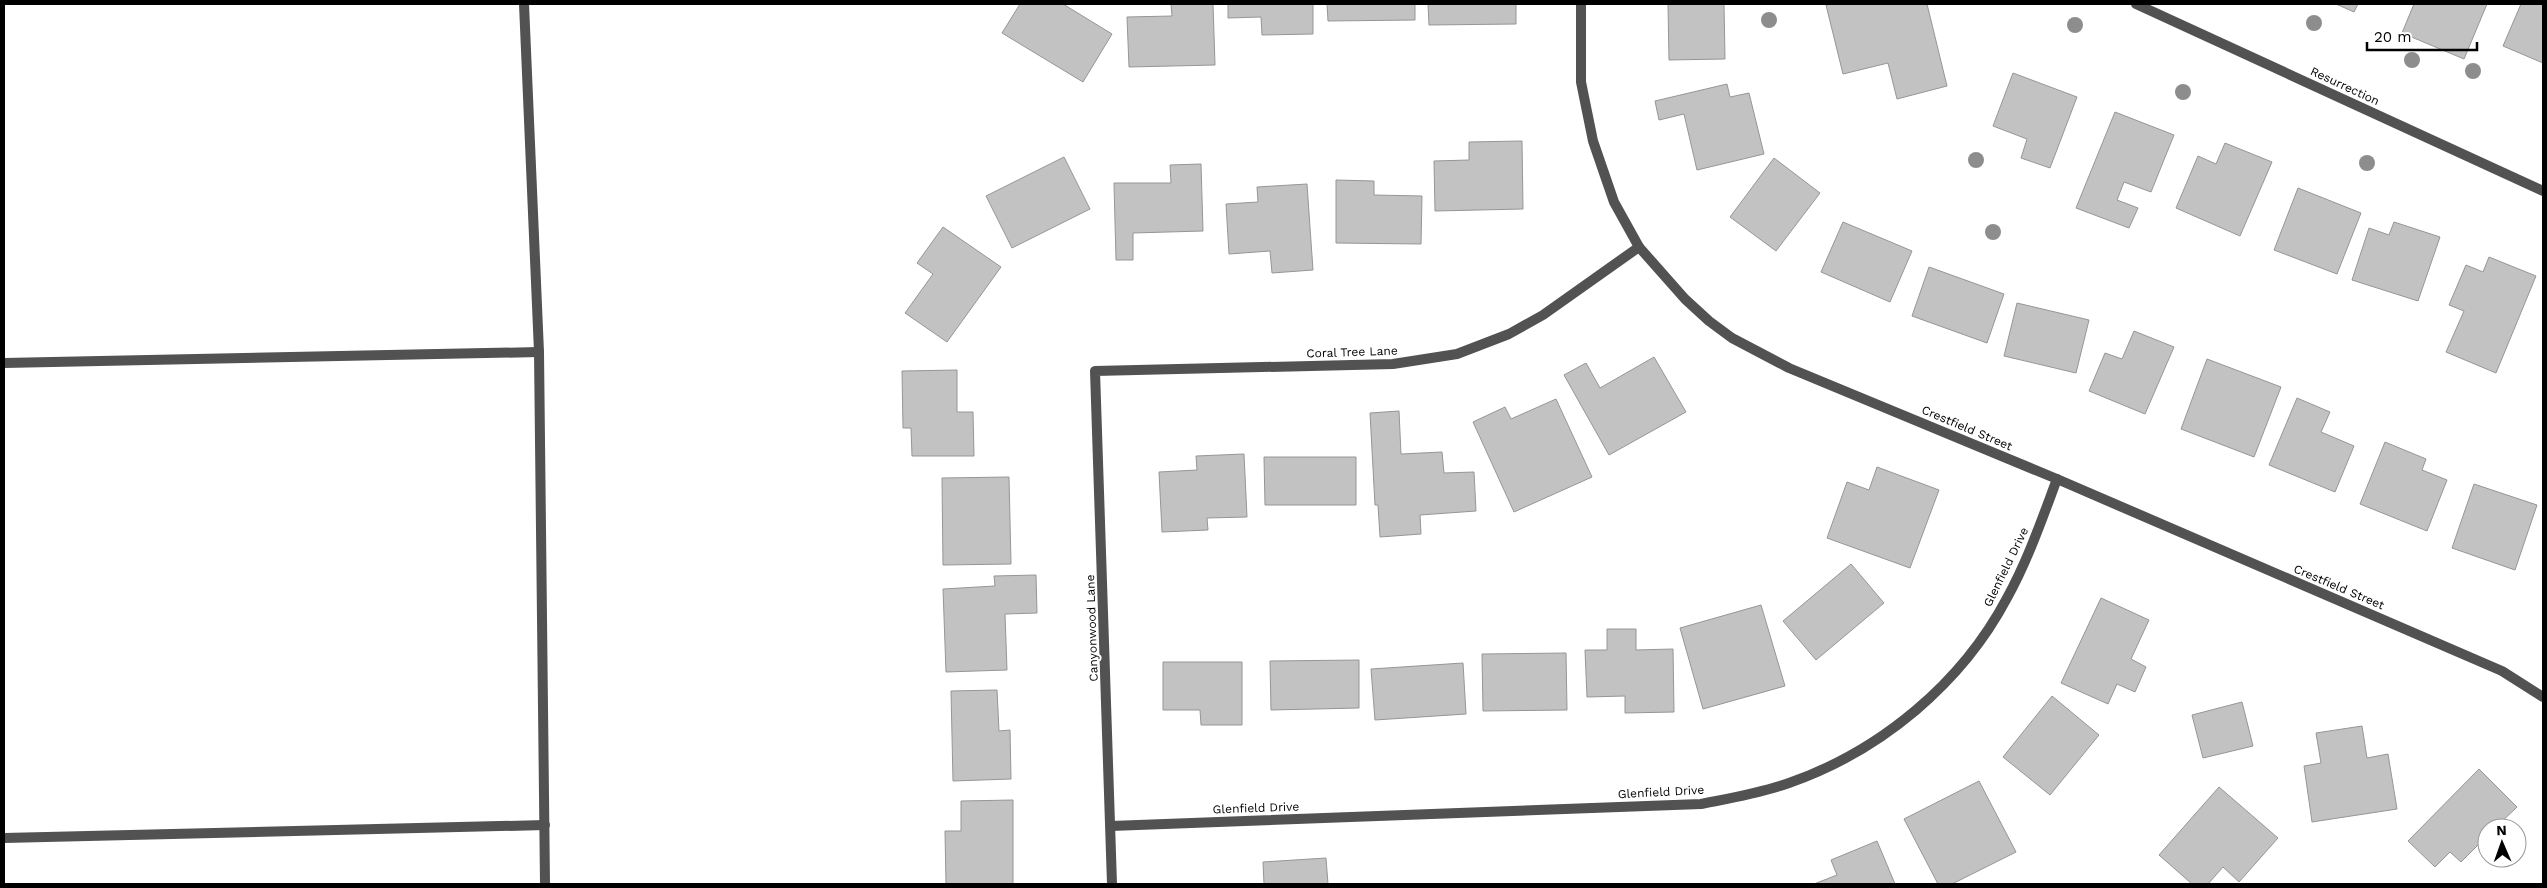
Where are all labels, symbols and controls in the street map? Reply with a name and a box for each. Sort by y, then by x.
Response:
scale bar [2367,20,2477,52]
text: 20 m [2374,28,2412,46]
street label: Resurrection [2308,64,2382,108]
street label: Coral Tree Lane [1306,343,1398,361]
street label: Crestfield Street [1920,403,2014,453]
street label: Glenfield Drive [1981,525,2031,609]
street label: Crestfield Street [2292,562,2386,612]
street label: Canyonwood Lane [1083,574,1101,682]
street label: Glenfield Drive [1617,783,1705,801]
street label: Glenfield Drive [1212,799,1300,817]
north arrow [2477,818,2527,868]
text: N [2496,822,2507,838]

